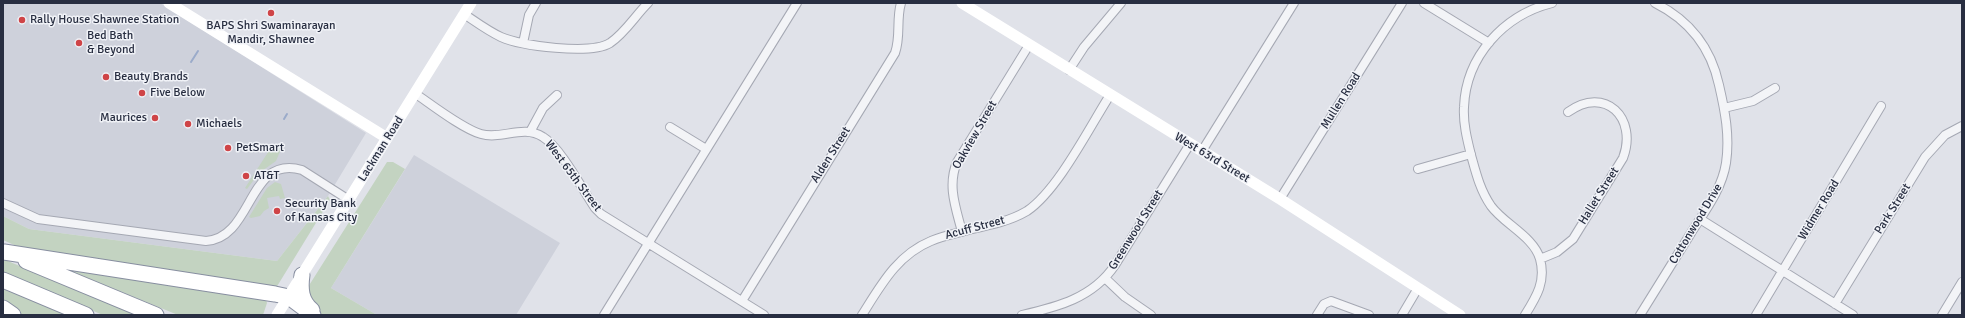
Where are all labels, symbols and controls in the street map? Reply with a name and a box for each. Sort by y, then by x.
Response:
marker: BAPS Shri Swaminarayan Mandir, Shawnee [266,8,276,18]
place label: Rally House Shawnee Station [30,13,179,27]
marker: Rally House Shawnee Station [17,15,27,25]
place label: BAPS Shri Swaminarayan Mandir, Shawnee [206,19,336,47]
place label: Bed Bath & Beyond [87,29,135,57]
marker: Bed Bath & Beyond [74,38,84,48]
place label: Beauty Brands [114,70,188,84]
street label: Mullen Road [1318,70,1364,132]
marker: Beauty Brands [101,72,111,82]
place label: Five Below [150,86,205,100]
marker: Five Below [137,88,147,98]
street label: Oakview Street [950,98,1000,172]
place label: Maurices [100,111,147,125]
marker: Maurices [150,113,160,123]
street label: Lackman Road [355,114,407,184]
place label: Michaels [196,117,242,131]
marker: Michaels [183,119,193,129]
street label: Alden Street [808,124,854,186]
street label: West 63rd Street [1172,130,1252,186]
street label: West 65th Street [542,138,604,214]
place label: PetSmart [236,141,284,155]
marker: PetSmart [223,143,233,153]
street label: Hallet Street [1576,165,1622,227]
place label: AT&T [254,169,279,183]
marker: AT&T [241,171,251,181]
street label: Widmer Road [1795,177,1843,243]
street label: Cottonwood Drive [1666,181,1726,267]
street label: Park Street [1872,181,1914,237]
street label: Greenwood Street [1106,187,1166,273]
place label: Security Bank of Kansas City [285,197,357,225]
marker: Security Bank of Kansas City [272,206,282,216]
street label: Acuff Street [944,213,1006,243]

